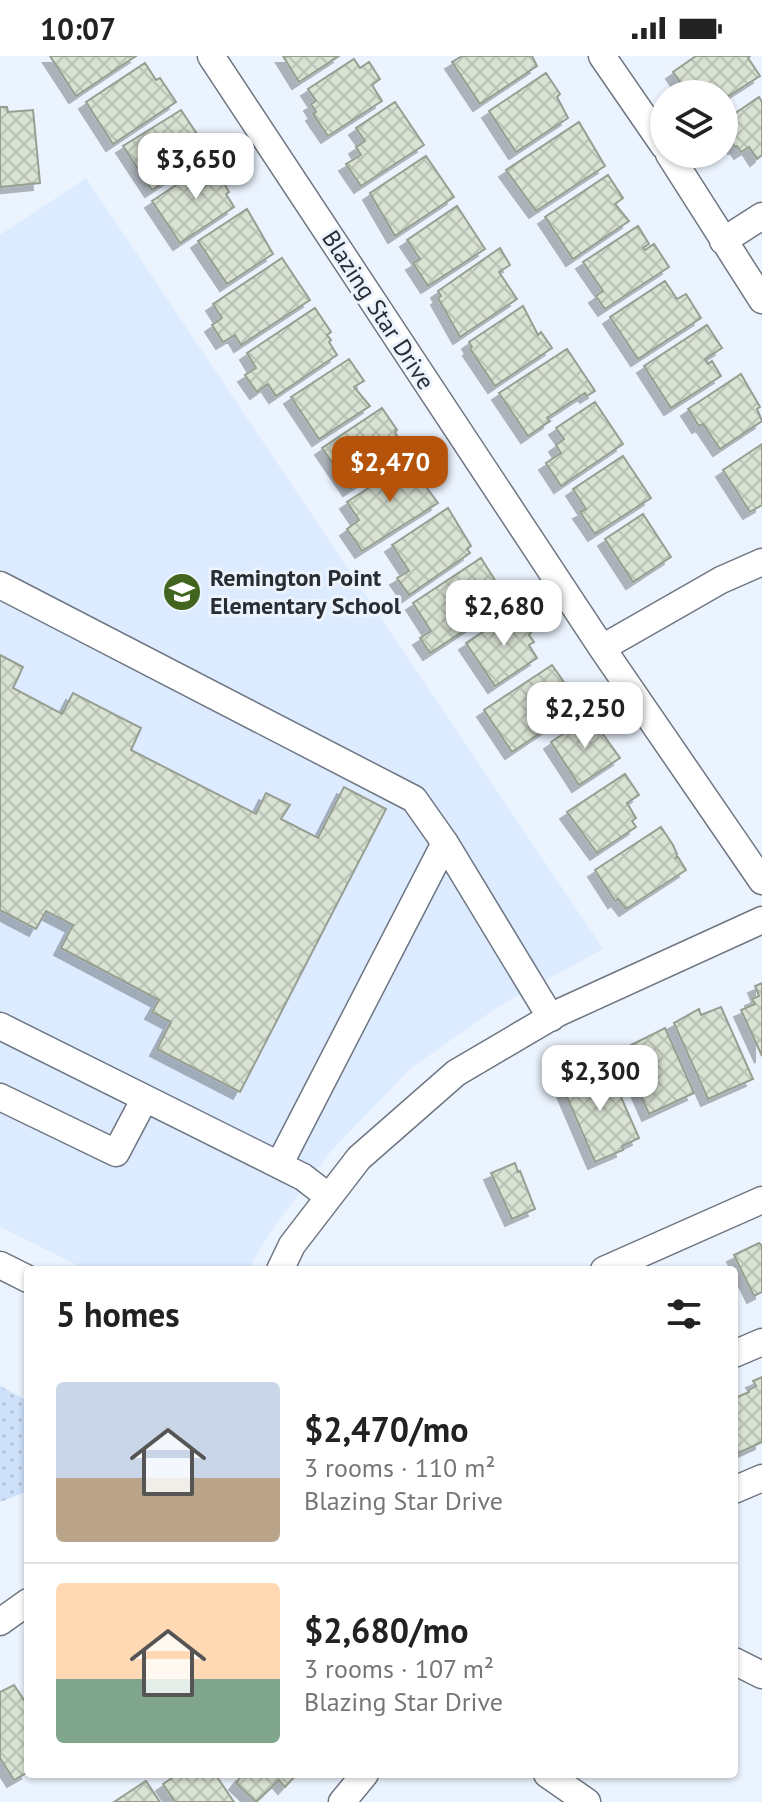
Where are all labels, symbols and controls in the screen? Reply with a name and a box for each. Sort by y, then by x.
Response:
text: 10:07 [40,9,116,48]
map controls [650,80,738,168]
button: layers [650,80,738,168]
pin: $3,650 [131,133,261,201]
text: $3,650 [156,142,236,175]
street label: Blazing Star Drive [315,224,441,395]
pin: $2,470 [325,436,455,504]
text: $2,470 [350,445,430,478]
place label: Remington Point Elementary School [210,562,402,621]
school or university icon: Remington Point Elementary School [161,571,203,613]
pin: $2,680 [439,580,569,648]
text: $2,680 [464,589,544,622]
pin: $2,250 [520,682,650,750]
text: $2,250 [545,691,625,724]
pin: $2,300 [535,1045,665,1113]
text: $2,300 [560,1054,640,1087]
text: 5 homes [56,1292,180,1336]
icon: filters [662,1292,706,1336]
text: $2,470/mo [304,1407,468,1451]
icon: home [120,1414,216,1510]
text: 3 rooms · 110 m² [304,1451,496,1484]
text: Blazing Star Drive [304,1484,503,1517]
text: $2,680/mo [304,1608,468,1652]
icon: home [120,1615,216,1711]
text: 3 rooms · 107 m² [304,1652,494,1685]
text: Blazing Star Drive [304,1685,503,1718]

